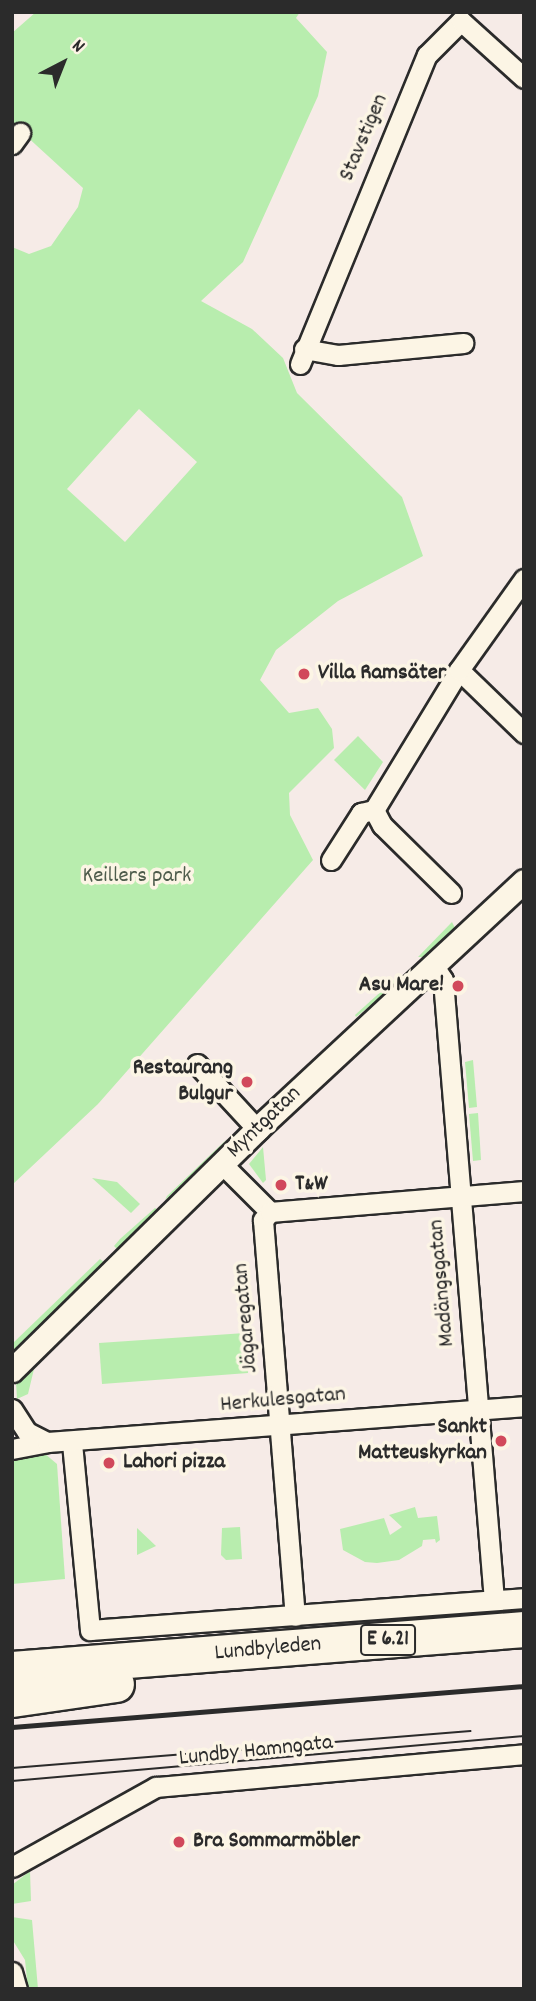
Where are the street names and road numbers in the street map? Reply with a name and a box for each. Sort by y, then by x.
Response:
street label: Stavstigen [334,90,396,186]
street label: Myntgatan [222,1081,308,1165]
street label: Madängsgatan [424,1218,462,1348]
street label: Jägaregatan [228,1262,266,1374]
street label: Herkulesgatan [219,1382,347,1420]
road number: E 6.21 [360,1622,416,1658]
street label: Lundbyleden [213,1632,323,1668]
street label: Lundby Hamngata [178,1730,334,1774]

